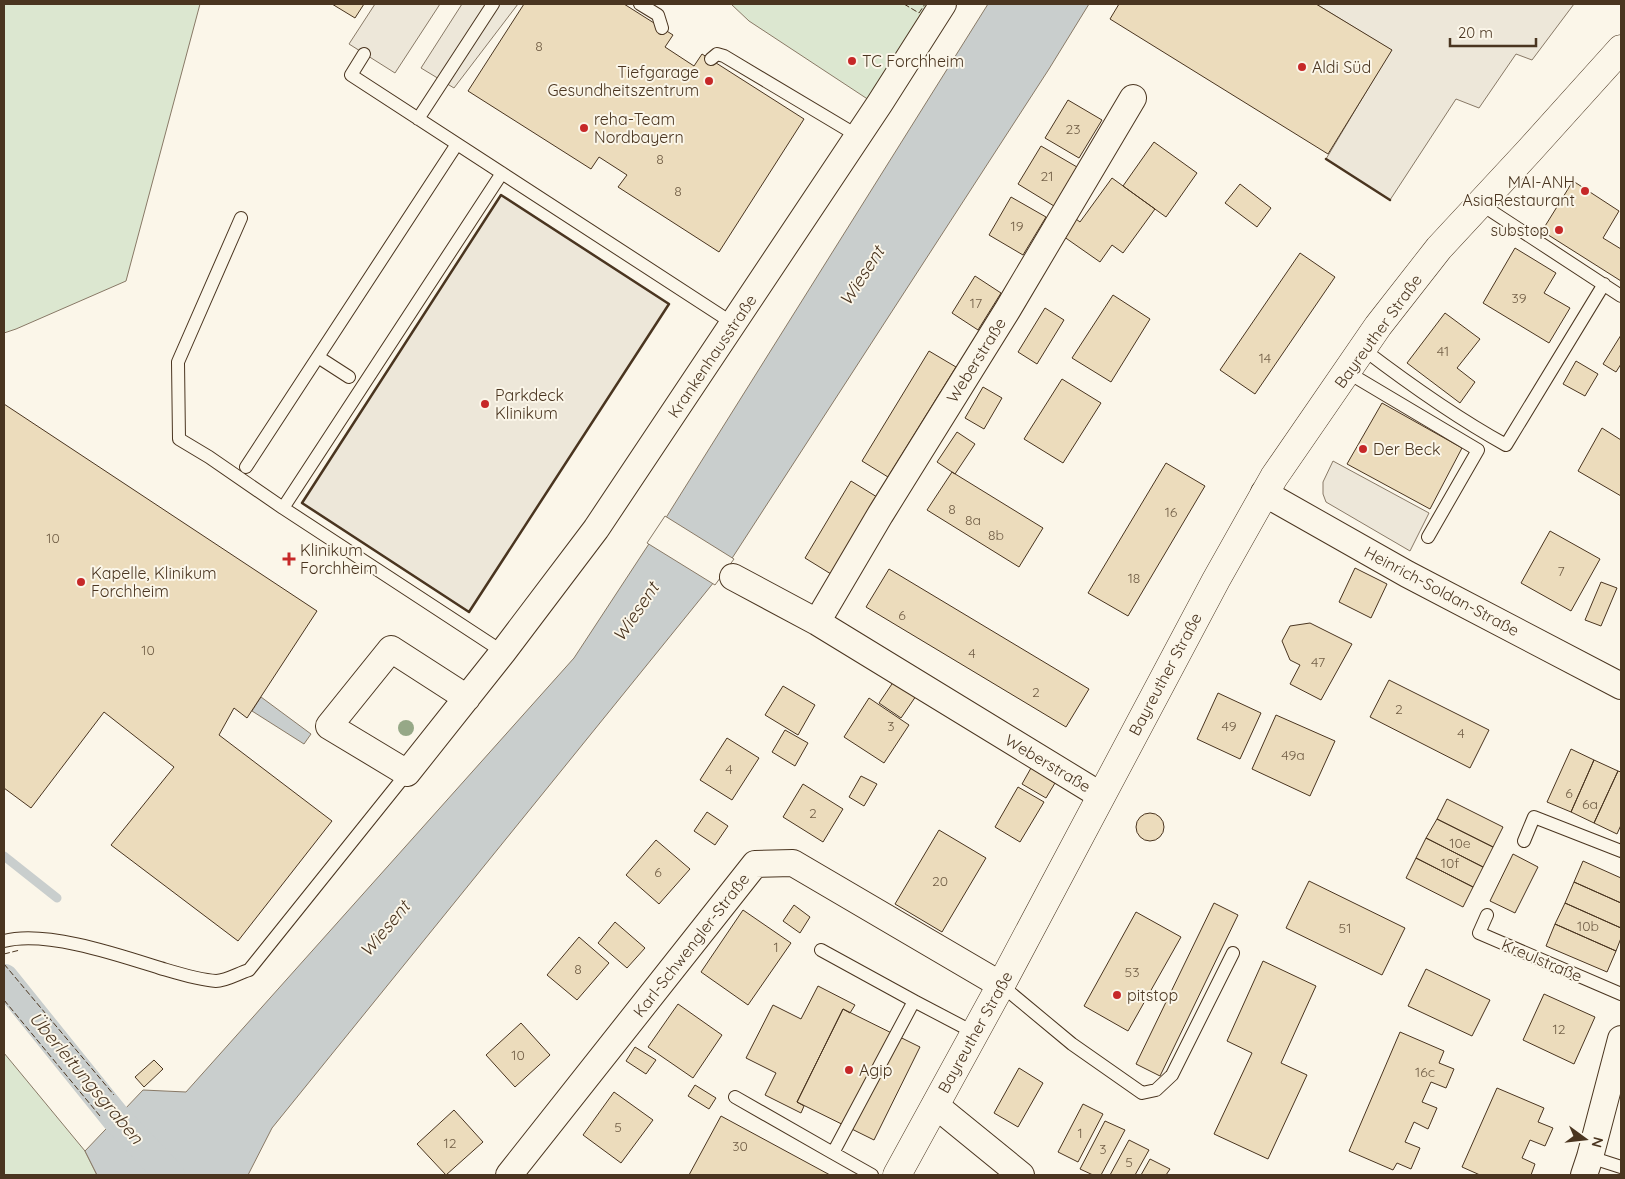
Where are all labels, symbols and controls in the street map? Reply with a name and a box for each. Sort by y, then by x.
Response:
scale bar [1450,15,1536,47]
text: 20 m [1458,23,1493,42]
house number: 8 [535,37,543,55]
place label: TC Forchheim [862,51,964,71]
marker: TC Forchheim [846,55,858,67]
place label: Aldi Süd [1312,57,1371,77]
marker: Aldi Süd [1296,61,1308,73]
place label: Tiefgarage Gesundheitszentrum [547,62,699,100]
marker: Tiefgarage Gesundheitszentrum [703,75,715,87]
place label: reha-Team Nordbayern [594,109,684,147]
house number: 23 [1065,120,1081,138]
marker: reha-Team Nordbayern [578,122,590,134]
house number: 8 [656,150,664,168]
house number: 21 [1041,167,1053,185]
place label: MAI-ANH AsiaRestaurant [1462,172,1575,210]
house number: 8 [674,182,682,200]
marker: MAI-ANH AsiaRestaurant [1579,185,1591,197]
house number: 19 [1011,217,1024,235]
place label: substop [1490,220,1549,240]
marker: substop [1553,224,1565,236]
water label: Wiesent [834,240,890,310]
street label: Bayreuther Straße [1330,270,1426,392]
house number: 39 [1511,289,1527,307]
street label: Krankenhausstraße [663,290,761,422]
house number: 17 [970,294,982,312]
street label: Weberstraße [942,314,1010,406]
house number: 41 [1437,342,1449,360]
house number: 14 [1259,349,1271,367]
place label: Parkdeck Klinikum [495,385,564,423]
marker: Parkdeck Klinikum [479,398,491,410]
place label: Der Beck [1373,439,1441,459]
marker: Der Beck [1357,443,1369,455]
house number: 8 [948,500,956,518]
house number: 16 [1165,503,1178,521]
house number: 8a [965,511,981,529]
house number: 8b [988,526,1004,544]
house number: 10 [46,529,60,547]
place label: Klinikum Forchheim [300,540,378,578]
street label: Heinrich-Soldan-Straße [1361,542,1523,640]
marker: Klinikum Forchheim [282,552,296,566]
house number: 7 [1557,562,1565,580]
place label: Kapelle, Klinikum Forchheim [91,563,217,601]
house number: 18 [1128,569,1140,587]
marker: Kapelle, Klinikum Forchheim [75,576,87,588]
water label: Wiesent [607,576,665,646]
house number: 6 [898,606,906,624]
street label: Bayreuther Straße [1124,609,1206,739]
house number: 10 [141,641,155,659]
house number: 4 [968,644,976,662]
house number: 47 [1311,653,1325,671]
house number: 2 [1032,683,1040,701]
house number: 2 [1395,700,1403,718]
house number: 3 [887,717,895,735]
house number: 49 [1222,717,1237,735]
house number: 4 [1457,724,1465,742]
street label: Weberstraße [1001,730,1095,796]
house number: 49a [1281,746,1305,764]
house number: 4 [725,760,733,778]
house number: 6 [1565,784,1573,802]
house number: 6a [1582,795,1598,813]
house number: 2 [809,804,817,822]
house number: 10e [1449,834,1471,852]
house number: 10f [1441,854,1459,872]
house number: 6 [654,863,662,881]
street label: Karl-Schwengler-Straße [629,869,753,1021]
house number: 20 [932,872,948,890]
water label: Wiesent [354,894,416,962]
house number: 10b [1577,917,1599,935]
house number: 51 [1339,919,1351,937]
street label: Kreulstraße [1499,934,1585,986]
house number: 1 [773,938,779,956]
house number: 8 [574,960,582,978]
house number: 53 [1125,963,1139,981]
street label: Bayreuther Straße [933,968,1017,1096]
place label: pitstop [1127,985,1178,1005]
marker: pitstop [1111,989,1123,1001]
water label: Überleitungsgraben [24,1007,149,1149]
house number: 12 [1553,1020,1566,1038]
house number: 10 [511,1046,525,1064]
place label: Agip [859,1060,892,1080]
house number: 16c [1415,1063,1435,1081]
marker: Agip [843,1064,855,1076]
north arrow [1560,1114,1610,1164]
house number: 5 [614,1118,622,1136]
house number: 1 [1077,1124,1083,1142]
house number: 12 [444,1134,457,1152]
text: N [1588,1135,1608,1150]
house number: 30 [732,1137,748,1155]
house number: 3 [1099,1140,1107,1158]
house number: 5 [1125,1153,1133,1171]

